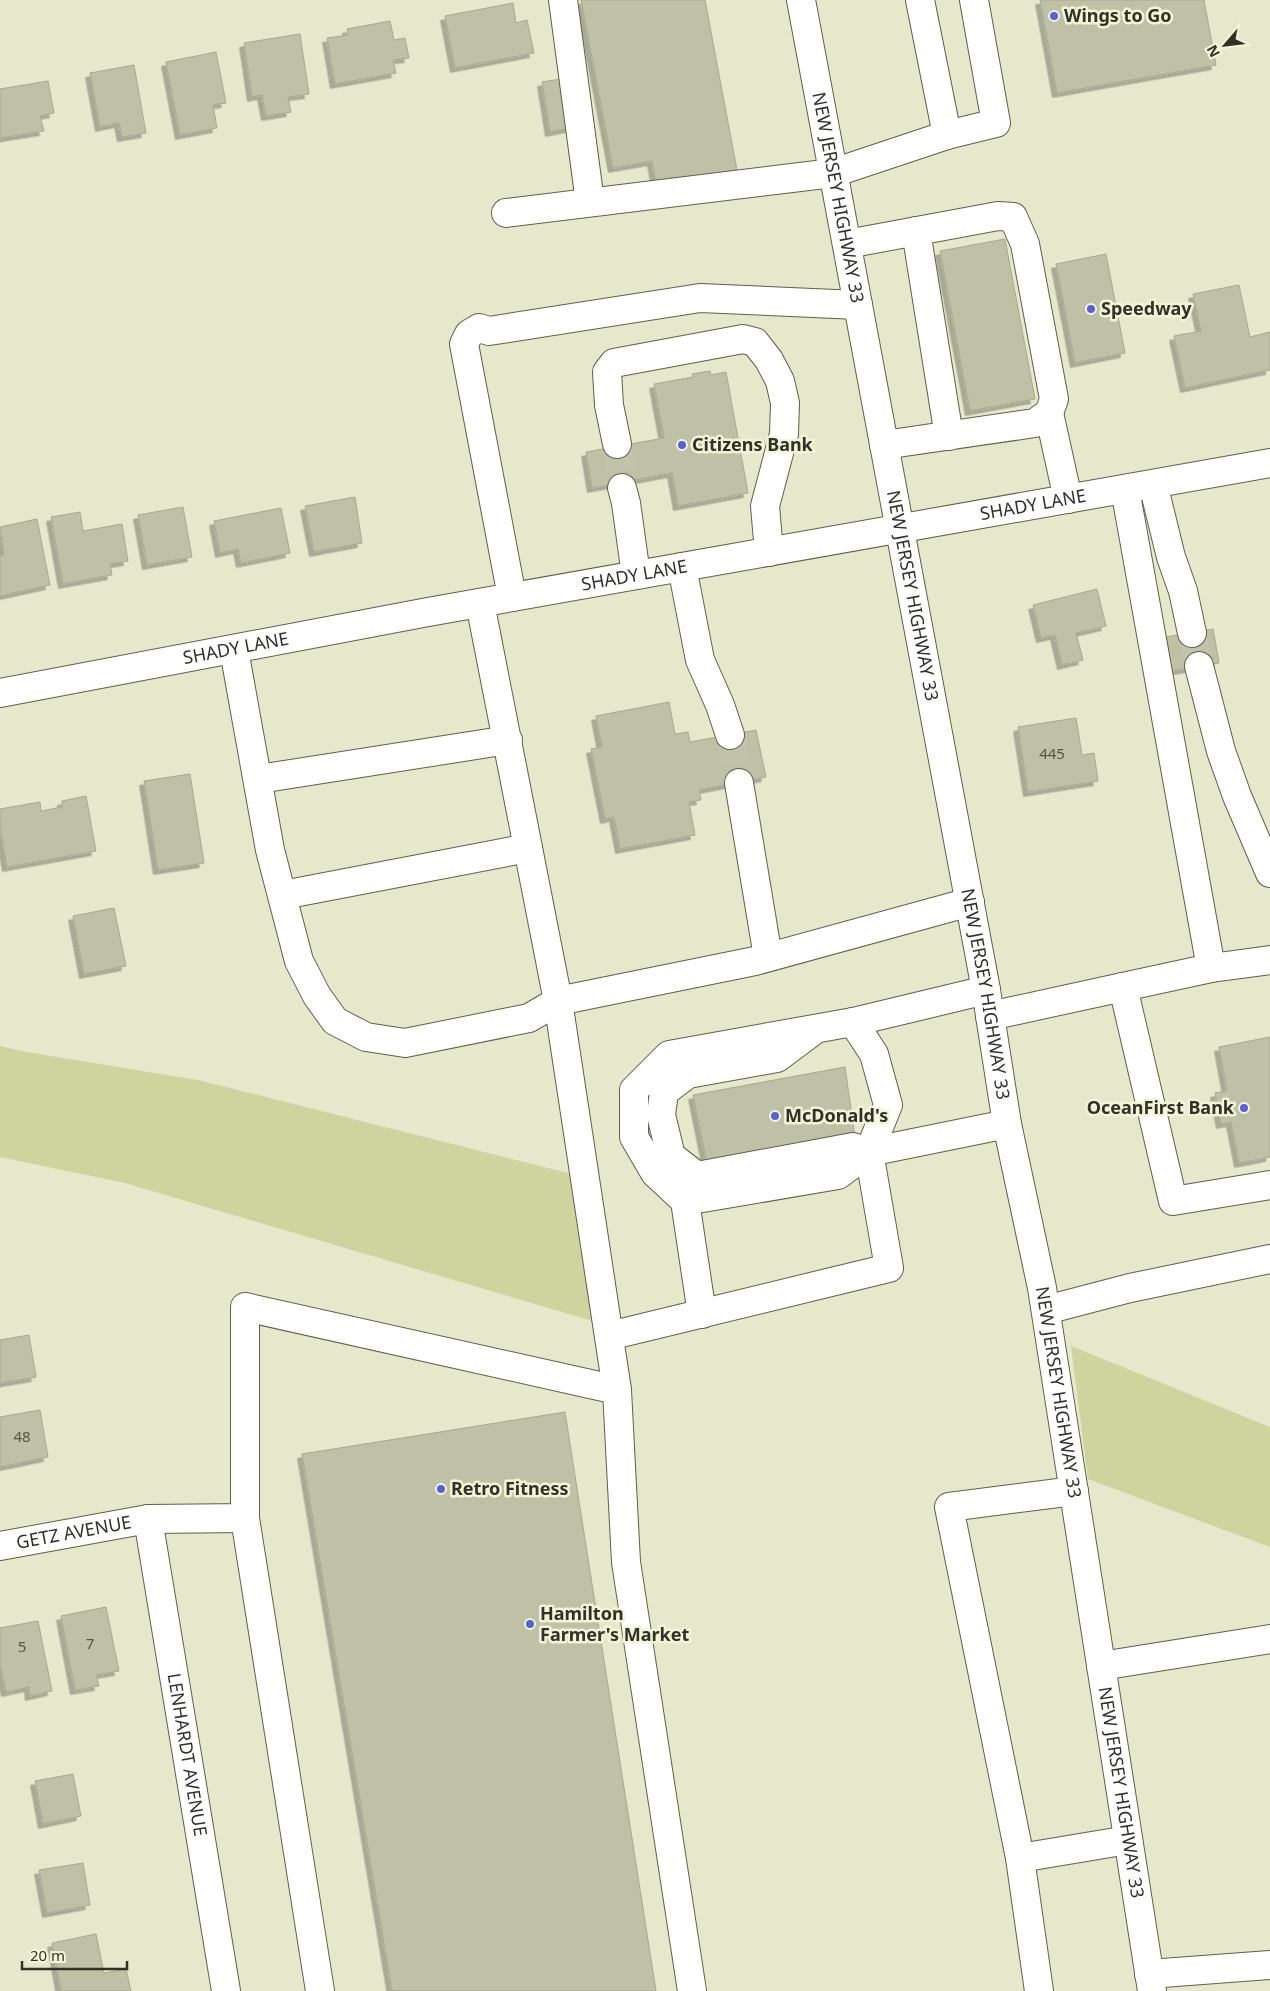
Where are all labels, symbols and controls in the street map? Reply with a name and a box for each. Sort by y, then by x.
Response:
place label: Wings to Go [1064,3,1172,27]
marker: Wings to Go [1048,10,1060,22]
north arrow [1200,20,1250,70]
text: N [1202,42,1224,61]
street label: NEW JERSEY HIGHWAY 33 [807,90,870,305]
place label: Speedway [1101,296,1192,320]
marker: Speedway [1085,303,1097,315]
place label: Citizens Bank [692,432,814,456]
marker: Citizens Bank [676,439,688,451]
street label: SHADY LANE [978,483,1088,525]
street label: NEW JERSEY HIGHWAY 33 [882,488,945,703]
street label: SHADY LANE [579,553,689,596]
street label: SHADY LANE [181,626,291,669]
house number: 445 [1039,743,1065,763]
street label: NEW JERSEY HIGHWAY 33 [956,886,1016,1101]
place label: OceanFirst Bank [1087,1095,1235,1119]
marker: OceanFirst Bank [1238,1102,1250,1114]
place label: McDonald's [785,1103,888,1127]
marker: McDonald's [769,1110,781,1122]
street label: NEW JERSEY HIGHWAY 33 [1031,1285,1088,1500]
house number: 48 [13,1426,31,1446]
place label: Retro Fitness [451,1476,569,1500]
marker: Retro Fitness [435,1483,447,1495]
street label: GETZ AVENUE [14,1509,133,1554]
place label: Hamilton Farmer's Market [540,1601,689,1646]
marker: Hamilton Farmer's Market [524,1618,536,1630]
house number: 7 [86,1633,94,1653]
house number: 5 [18,1636,26,1656]
street label: LENHARDT AVENUE [163,1671,213,1838]
street label: NEW JERSEY HIGHWAY 33 [1094,1685,1150,1900]
scale bar [22,1938,128,1970]
text: 20 m [30,1945,65,1965]

